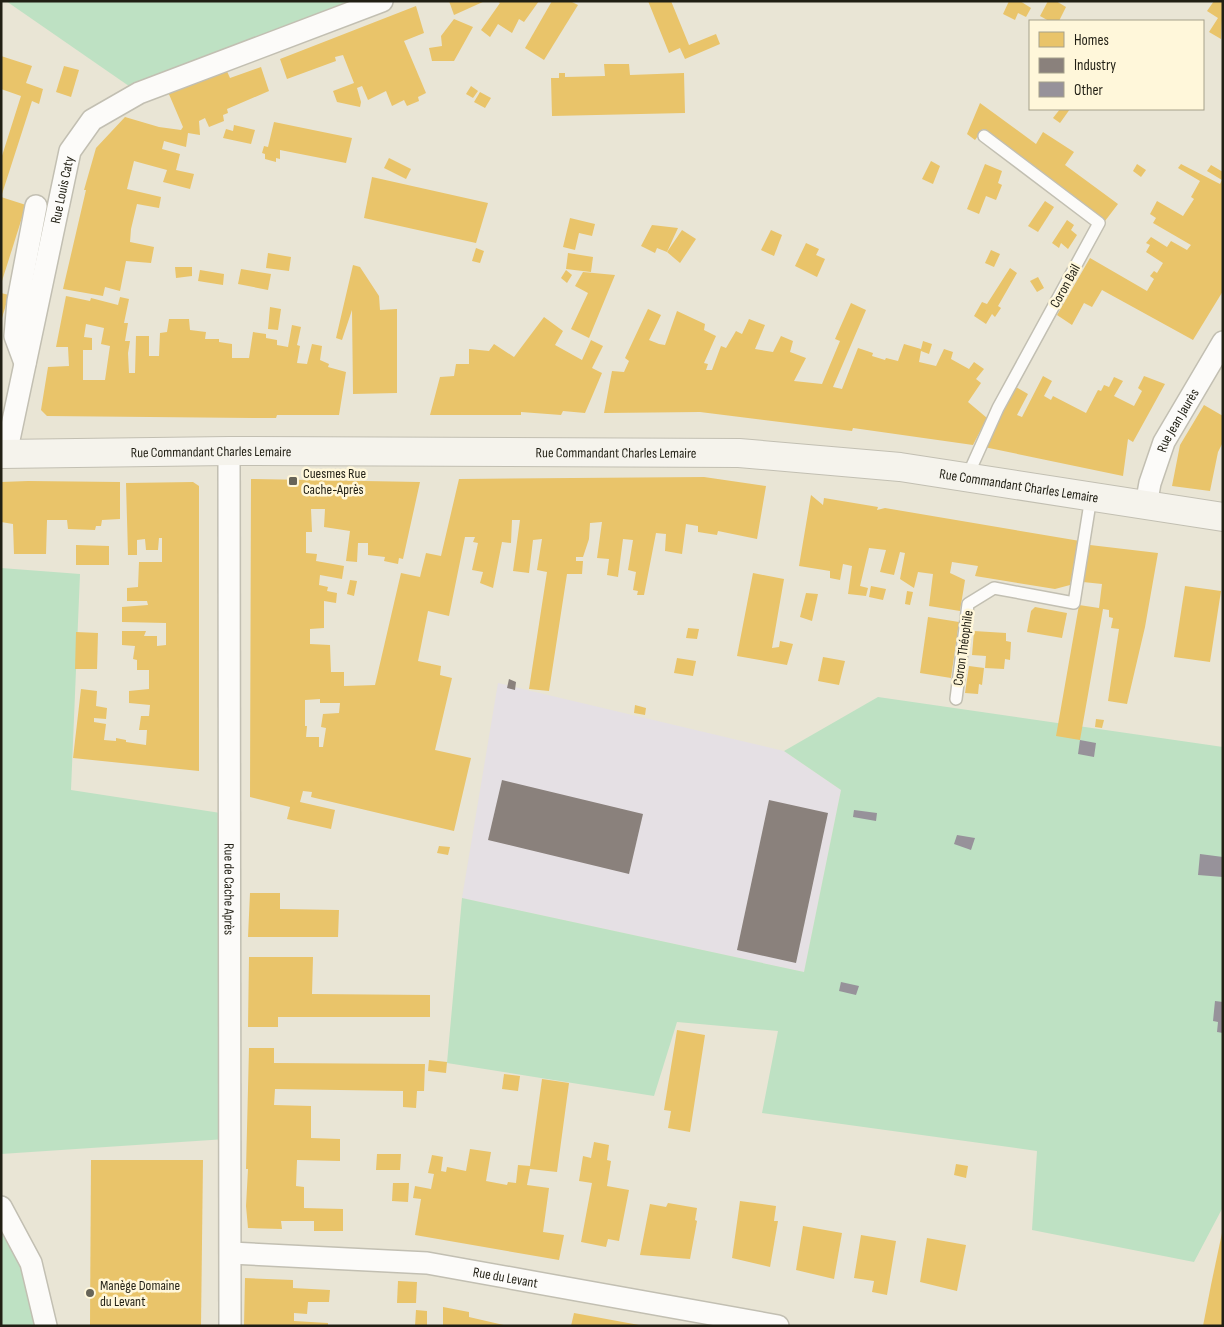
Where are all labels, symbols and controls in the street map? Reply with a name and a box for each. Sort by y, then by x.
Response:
legend [1029,20,1204,110]
text: Homes [1074,31,1109,50]
text: Industry [1074,56,1116,75]
text: Other [1074,81,1103,100]
street label: Rue Louis Caty [46,154,77,225]
street label: Coron Bail [1046,261,1084,311]
street label: Rue Jean Jaurès [1153,385,1202,454]
street label: Rue Commandant Charles Lemaire [130,442,291,461]
street label: Rue Commandant Charles Lemaire [536,444,696,461]
place label: Cuesmes Rue Cache-Après [303,465,366,498]
street label: Rue Commandant Charles Lemaire [938,465,1100,506]
marker: Cuesmes Rue Cache-Après [287,475,299,487]
street label: Coron Théophile [949,609,977,687]
street label: Rue de Cache Après [221,843,238,935]
street label: Rue du Levant [472,1263,539,1291]
place label: Manège Domaine du Levant [100,1277,180,1310]
marker: Manège Domaine du Levant [84,1287,96,1299]

